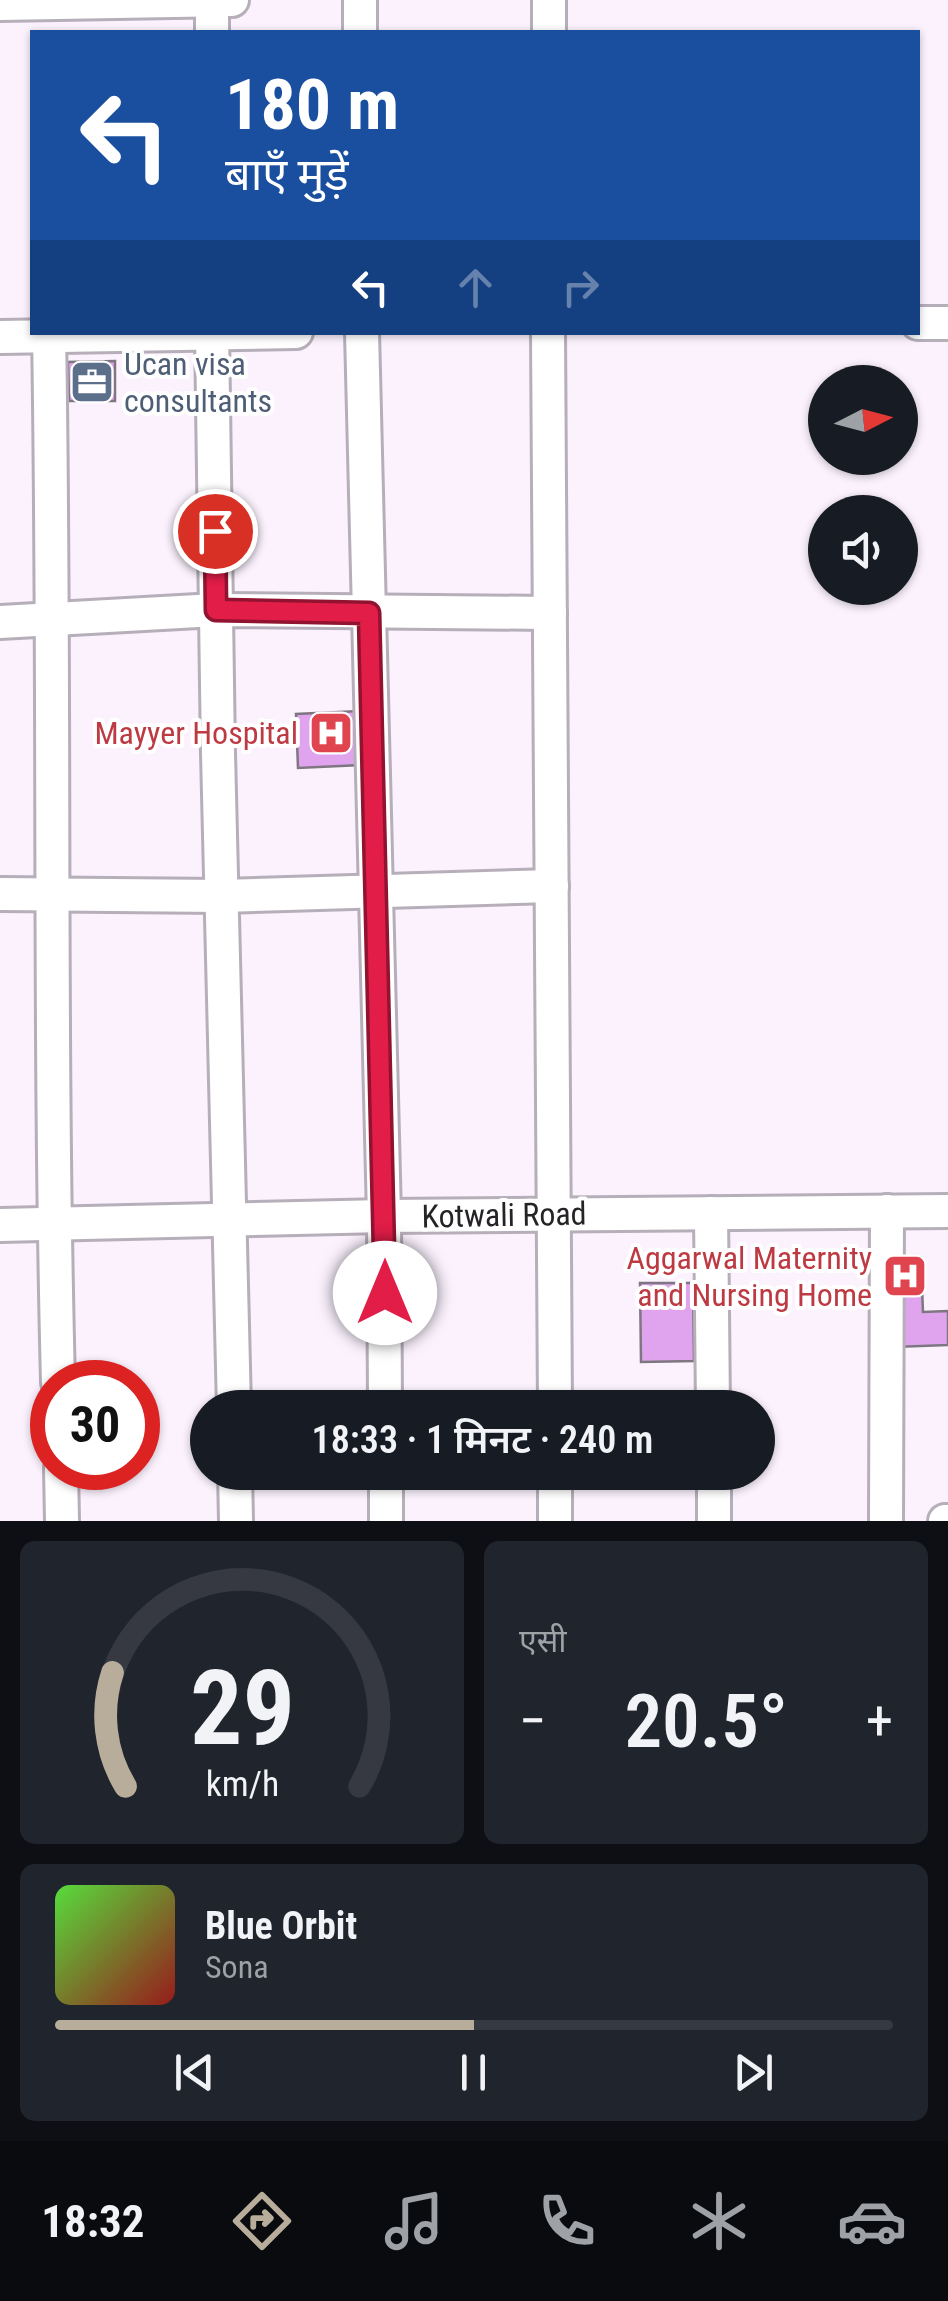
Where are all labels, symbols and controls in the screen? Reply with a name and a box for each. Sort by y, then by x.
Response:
text: 180 m [225,64,399,146]
icon: left [60,70,190,200]
text: बाएँ मुड़ें [225,148,349,201]
icon: left [343,260,398,315]
icon: ahead [448,260,503,315]
icon: right [553,260,608,315]
place label: Ucan visa consultants [124,345,272,420]
office icon: Ucan visa consultants [69,359,115,405]
north arrow [808,365,918,475]
map controls [808,365,918,605]
pin [173,489,258,574]
button: sound [808,495,918,605]
icon: arrive [188,504,243,559]
hospital icon: Mayyer Hospital [308,710,354,756]
place label: Mayyer Hospital [94,714,298,752]
street label: Kotwali Road [421,1195,587,1235]
place label: Aggarwal Maternity and Nursing Home [626,1239,872,1314]
position arrow [333,1241,437,1345]
hospital icon: Aggarwal Maternity and Nursing Home [882,1253,928,1299]
speed limit sign: 30 [30,1360,160,1490]
text: 18:33 · 1 मिनट · 240 m [312,1418,653,1462]
text: एसी [519,1622,567,1660]
text: 29 [189,1648,295,1769]
text: 20.5° [624,1677,788,1765]
text: − [519,1689,547,1753]
text: + [866,1689,893,1753]
text: km/h [205,1763,279,1805]
text: Blue Orbit [205,1904,357,1948]
text: Sona [205,1948,268,1986]
icon: previous [167,2045,222,2100]
icon: pause [446,2045,501,2100]
icon: next [726,2045,781,2100]
icon: directions [227,2186,297,2256]
icon: music [379,2186,449,2256]
icon: phone [532,2186,602,2256]
icon: climate [684,2186,754,2256]
icon: car [837,2186,907,2256]
text: 18:32 [41,2195,145,2248]

